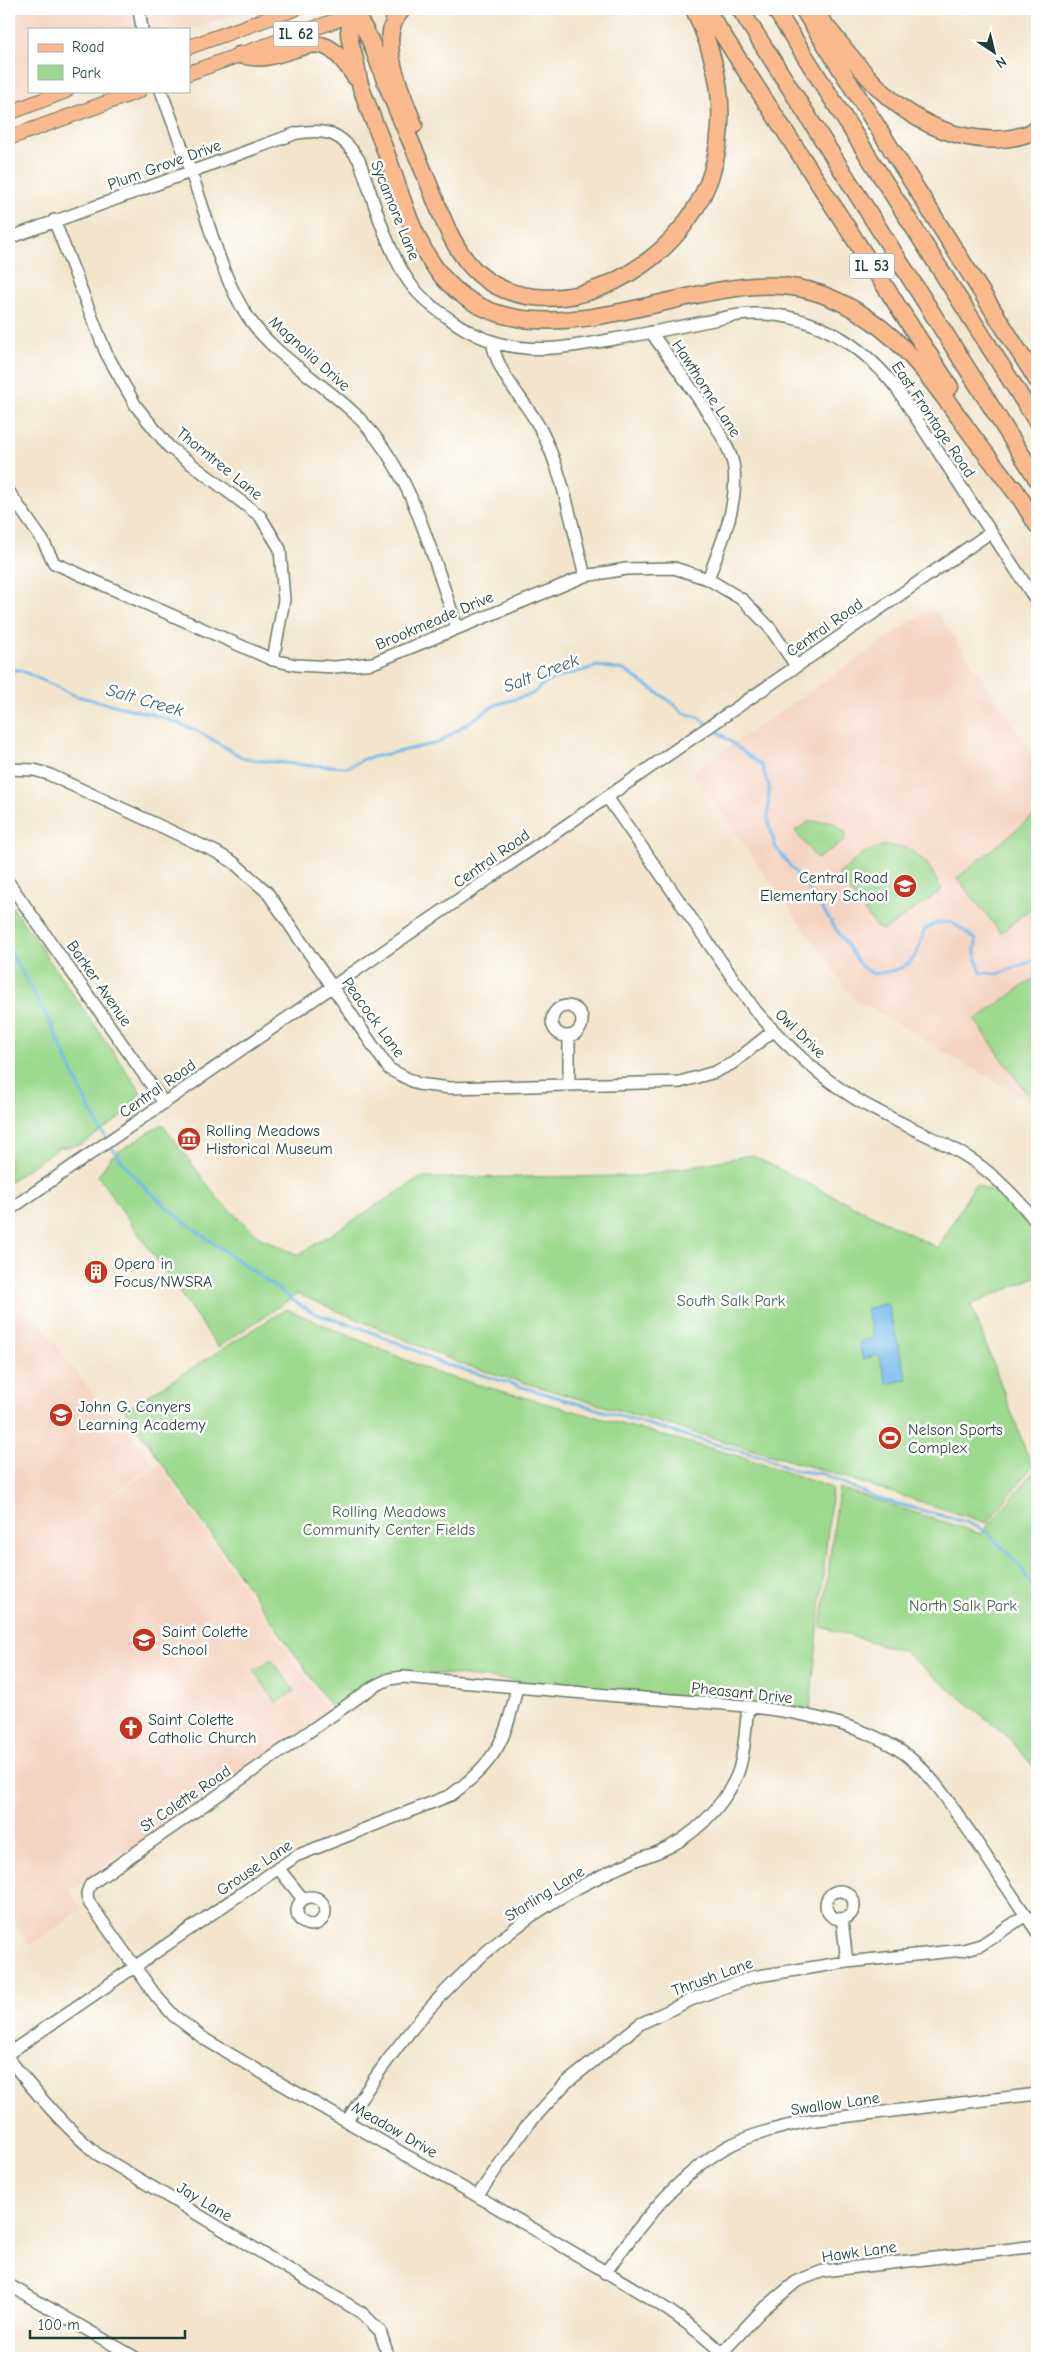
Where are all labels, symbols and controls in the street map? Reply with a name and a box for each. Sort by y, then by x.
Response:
road number: IL 62 [274,22,318,46]
legend [28,28,190,92]
north arrow [968,28,1018,78]
text: Road [72,38,104,56]
text: N [993,53,1010,72]
text: Park [72,64,101,82]
street label: Plum Grove Drive [105,136,223,194]
street label: Sycamore Lane [367,158,423,263]
road number: IL 53 [850,254,894,278]
street label: Magnolia Drive [265,313,353,395]
street label: Hawthorne Lane [668,337,744,441]
street label: East Frontage Road [888,358,979,481]
street label: Thorntree Lane [173,424,266,504]
street label: Brookmeade Drive [373,588,496,654]
street label: Central Road [783,595,866,661]
water label: Salt Creek [500,649,582,697]
water label: Salt Creek [104,679,186,722]
street label: Central Road [450,826,533,892]
place label: Central Road Elementary School [760,869,888,905]
school or university icon: Central Road Elementary School [892,873,918,899]
street label: Barker Avenue [63,937,135,1030]
street label: Peacock Lane [338,974,408,1061]
street label: Owl Drive [771,1005,829,1062]
street label: Central Road [116,1056,199,1122]
place label: Rolling Meadows Historical Museum [206,1122,333,1158]
museum icon: Rolling Meadows Historical Museum [176,1126,202,1152]
place label: Opera in Focus/NWSRA [114,1255,212,1291]
building icon: Opera in Focus/NWSRA [83,1259,109,1285]
park label: South Salk Park [677,1292,785,1310]
place label: John G. Conyers Learning Academy [78,1398,206,1434]
school or university icon: John G. Conyers Learning Academy [48,1402,74,1428]
place label: Nelson Sports Complex [908,1421,1003,1457]
sports icon: Nelson Sports Complex [877,1425,903,1451]
park label: Rolling Meadows Community Center Fields [303,1503,476,1539]
park label: North Salk Park [909,1597,1017,1615]
place label: Saint Colette School [162,1623,248,1659]
school or university icon: Saint Colette School [131,1627,157,1653]
street label: Pheasant Drive [690,1679,793,1707]
place label: Saint Colette Catholic Church [148,1711,257,1747]
church icon: Saint Colette Catholic Church [118,1715,144,1741]
street label: St Colette Road [137,1762,234,1836]
street label: Grouse Lane [213,1836,296,1900]
street label: Starling Lane [502,1862,588,1925]
street label: Thrush Lane [669,1954,755,2000]
street label: Swallow Lane [790,2089,881,2119]
street label: Meadow Drive [348,2098,441,2162]
street label: Jay Lane [174,2178,235,2225]
street label: Hawk Lane [821,2238,898,2266]
scale bar [30,2307,185,2339]
text: 100 m [38,2316,80,2334]

